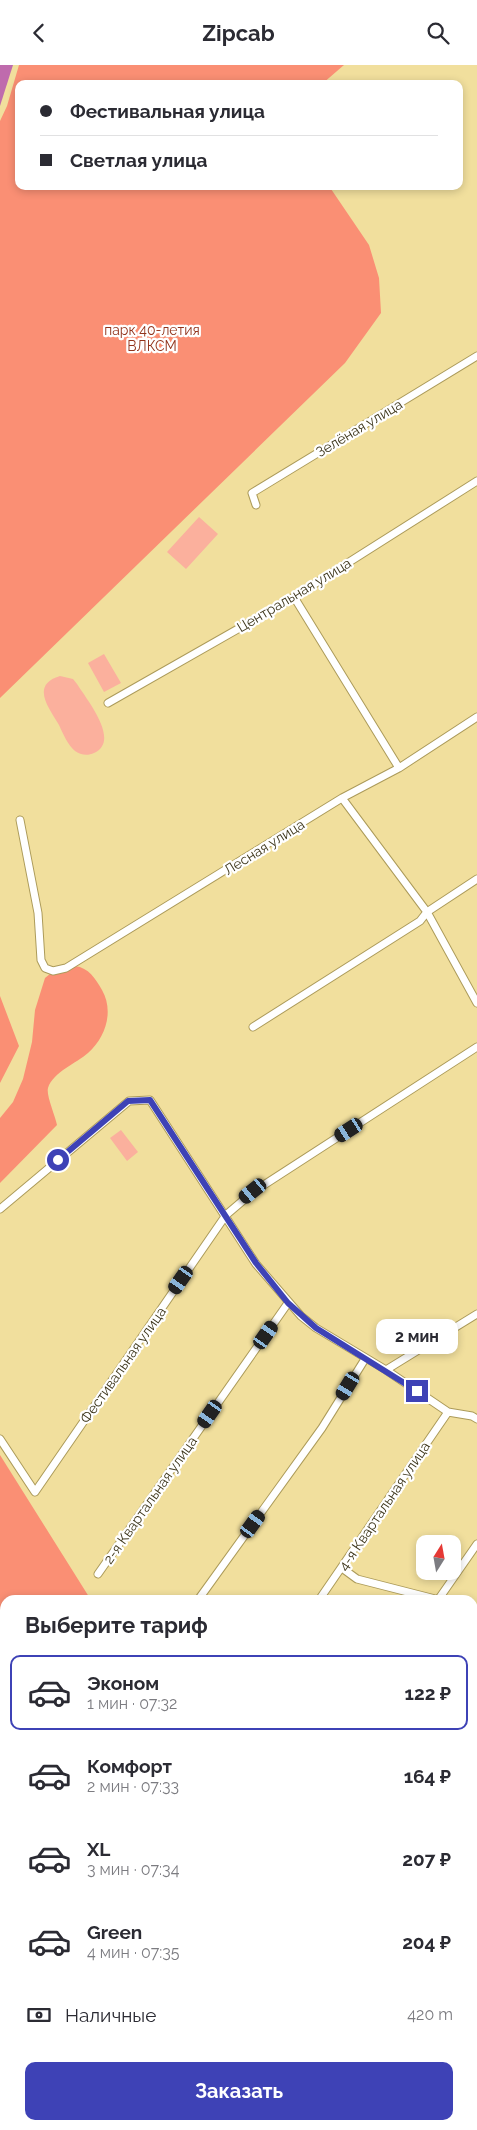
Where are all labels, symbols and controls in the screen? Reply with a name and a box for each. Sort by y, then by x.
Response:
icon: back [25,19,53,47]
icon: search [424,19,452,47]
text: Zipcab [202,20,275,46]
text: Фестивальная улица [70,100,265,122]
text: Светлая улица [70,149,208,171]
park label: парк 40-летия ВЛКСМ [104,322,200,354]
street label: Зелёная улица [313,396,405,460]
street label: Центральная улица [234,555,354,635]
street label: Лесная улица [221,816,307,878]
car [332,1116,365,1144]
route start [47,1149,69,1171]
car [236,1176,269,1206]
car [166,1263,195,1297]
street label: Фестивальная улица [77,1304,169,1426]
car [251,1318,280,1352]
callout: 2 мин [376,1319,458,1353]
text: 2 мин [395,1327,439,1346]
car [333,1369,362,1403]
route end [406,1380,428,1402]
car [195,1397,224,1431]
street label: 2-я Квартальная улица [100,1433,200,1567]
street label: 4-я Квартальная улица [335,1439,433,1573]
car [238,1507,267,1541]
north arrow [416,1535,461,1580]
map controls [416,1535,461,1580]
text: Выберите тариф [25,1612,208,1638]
icon: car [27,1670,72,1715]
text: Эконом [87,1672,159,1694]
text: 122 ₽ [405,1682,451,1704]
text: 1 мин · 07:32 [87,1694,177,1713]
icon: car [27,1753,72,1798]
text: Комфорт [87,1755,172,1777]
text: 164 ₽ [404,1765,451,1787]
text: 2 мин · 07:33 [87,1777,179,1796]
icon: car [27,1836,72,1881]
text: XL [87,1838,110,1860]
text: 207 ₽ [402,1848,451,1870]
text: 3 мин · 07:34 [87,1860,179,1879]
icon: car [27,1919,72,1964]
text: Green [87,1921,142,1943]
text: 204 ₽ [402,1931,451,1953]
text: 4 мин · 07:35 [87,1943,180,1962]
icon: cash [25,2001,53,2029]
text: Наличные [65,2004,156,2026]
text: 420 m [407,2005,453,2024]
button: Заказать [25,2062,453,2120]

